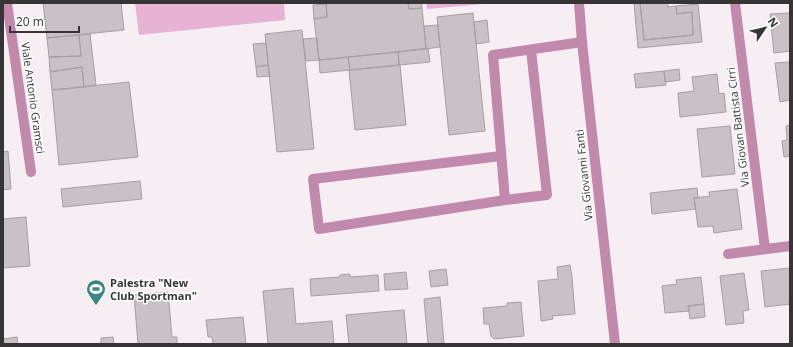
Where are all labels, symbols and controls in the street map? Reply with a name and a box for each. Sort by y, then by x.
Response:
scale bar [10,8,79,34]
north arrow [745,8,785,48]
text: 20 m [16,13,44,30]
text: N [765,14,782,30]
street label: Viale Antonio Gramsci [18,41,49,155]
street label: Via Giovan Battista Cirri [723,66,752,188]
street label: Via Giovanni Fanti [571,129,596,221]
place label: Palestra "New Club Sportman" [110,275,197,303]
sports icon: Palestra "New Club Sportman" [85,278,107,306]

